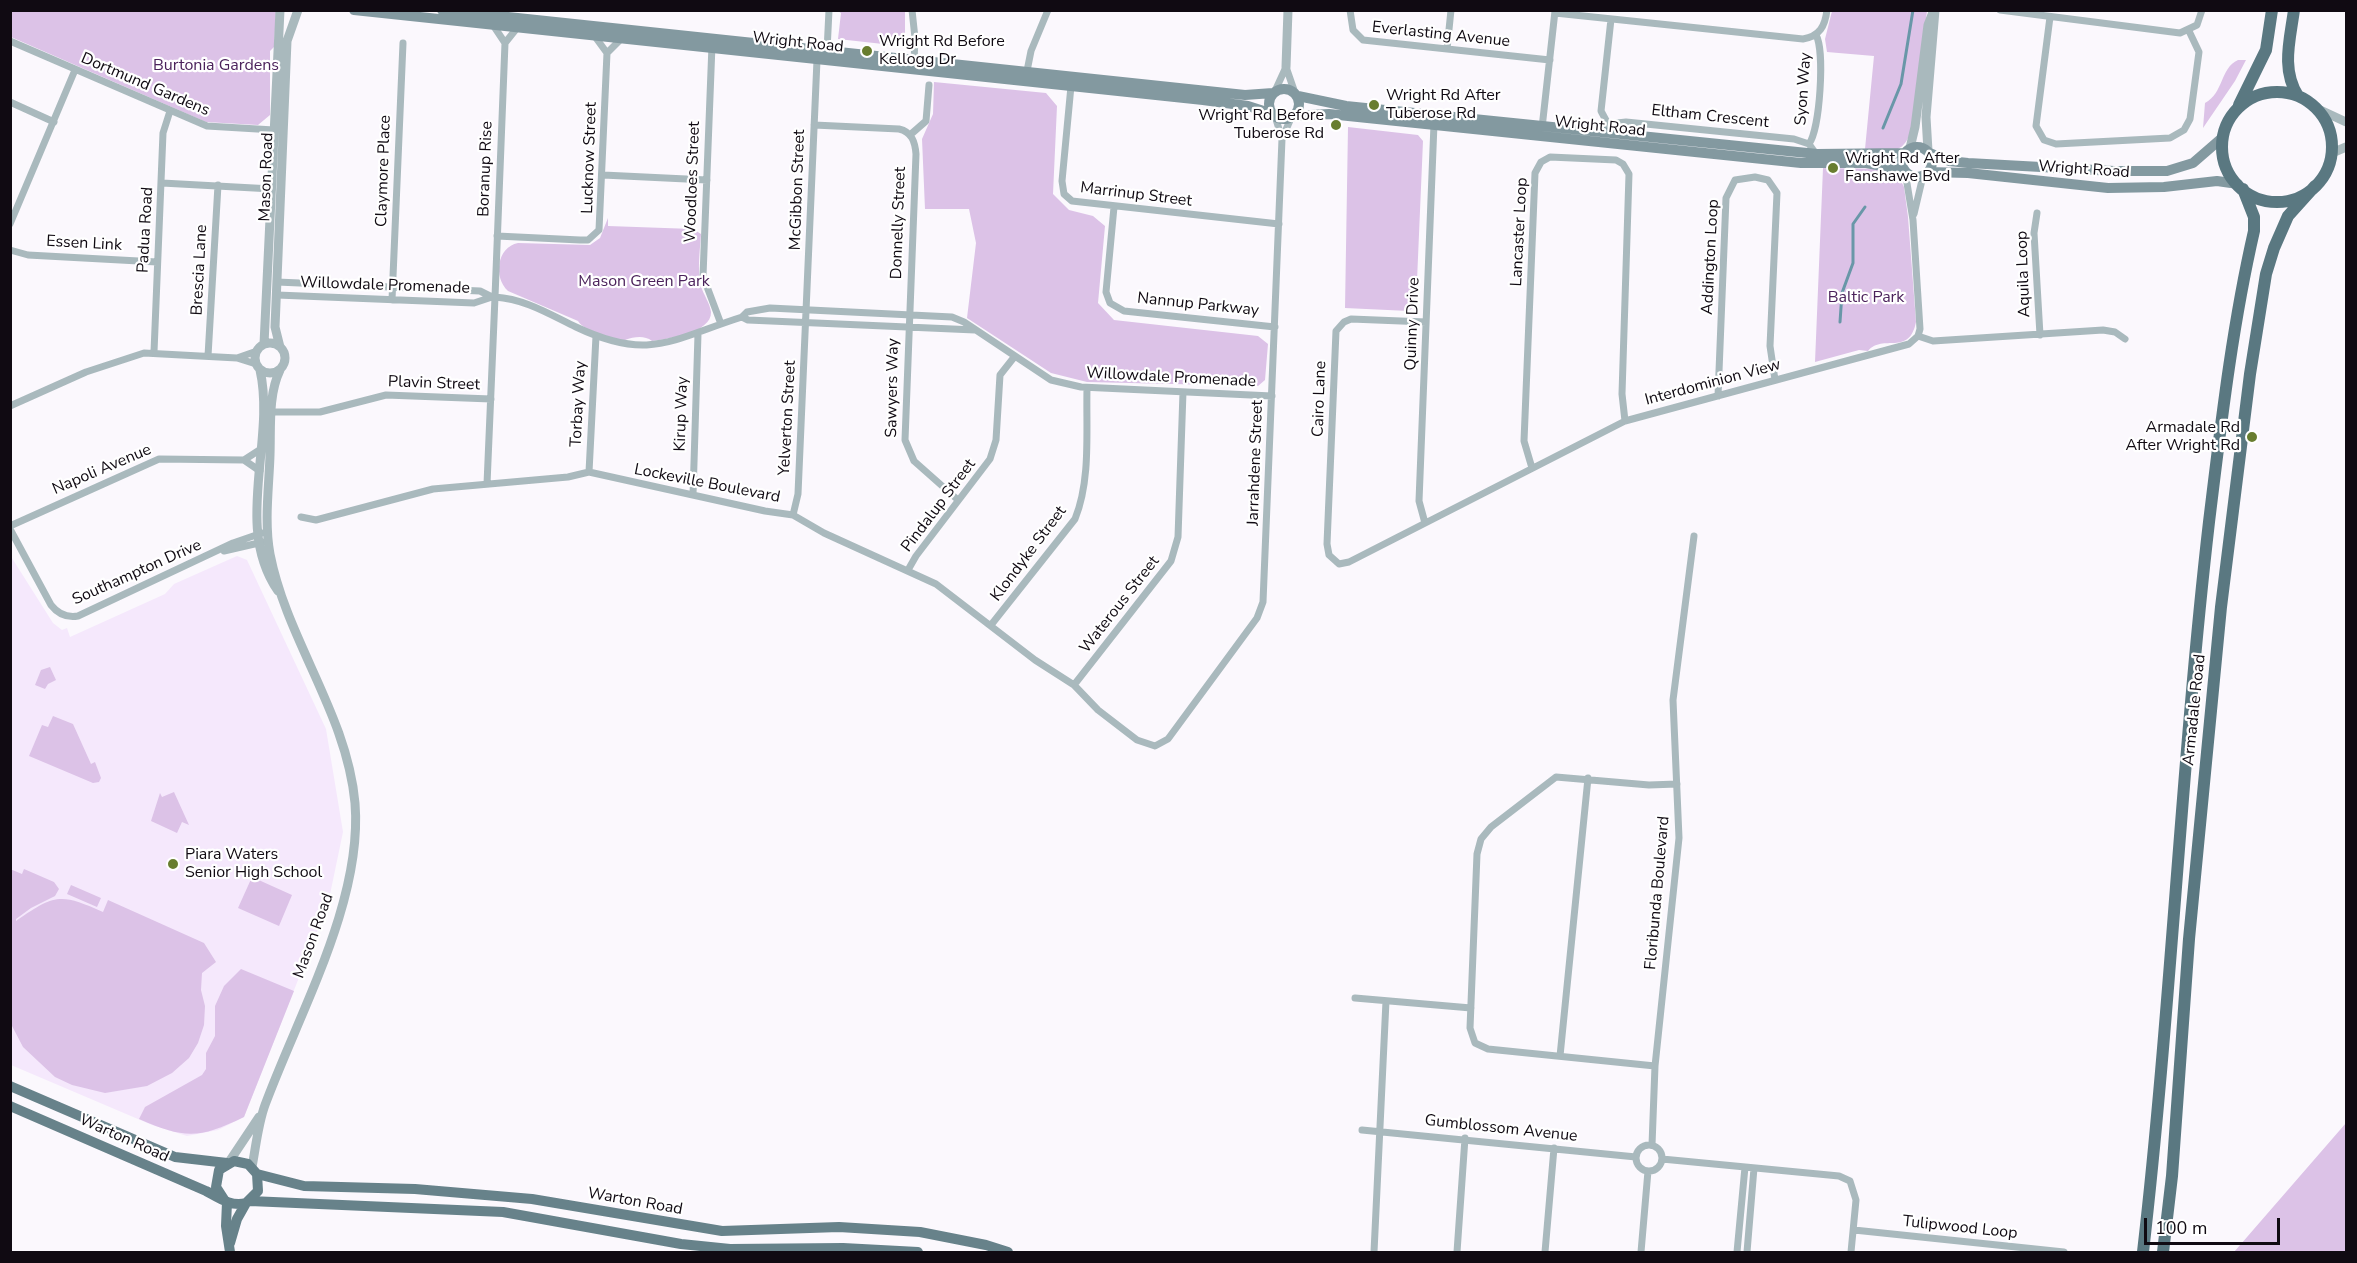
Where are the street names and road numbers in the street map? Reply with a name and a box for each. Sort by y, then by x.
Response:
street label: Everlasting Avenue [1371,18,1511,52]
street label: Wright Road [751,29,845,57]
street label: Dortmund Gardens [78,49,212,121]
street label: Syon Way [1792,52,1816,126]
street label: Eltham Crescent [1650,101,1770,133]
street label: Lucknow Street [578,102,602,214]
street label: Wright Road [1553,113,1647,141]
street label: Claymore Place [372,115,396,227]
street label: Boranup Rise [475,121,497,217]
street label: Woodloes Street [681,121,705,243]
street label: McGibbon Street [786,129,810,251]
street label: Mason Road [256,132,278,222]
street label: Wright Road [2038,157,2130,183]
street label: Donnelly Street [887,166,911,280]
street label: Lancaster Loop [1508,177,1532,287]
street label: Marrinup Street [1079,179,1193,211]
street label: Padua Road [134,186,158,274]
street label: Addington Loop [1698,199,1724,315]
street label: Brescia Lane [188,224,212,316]
street label: Aquila Loop [2013,230,2035,318]
street label: Essen Link [46,232,122,256]
street label: Willowdale Promenade [300,273,470,299]
street label: Quinny Drive [1402,277,1424,371]
street label: Nannup Parkway [1136,289,1260,321]
street label: Sawyers Way [883,338,903,438]
street label: Interdominion View [1643,356,1783,410]
street label: Torbay Way [567,360,591,448]
street label: Yelverton Street [775,360,801,476]
street label: Cairo Lane [1309,361,1331,437]
street label: Willowdale Promenade [1086,364,1256,392]
street label: Plavin Street [388,373,480,395]
street label: Kirup Way [671,376,693,452]
street label: Jarrahdene Street [1244,400,1268,526]
street label: Napoli Avenue [50,441,154,499]
street label: Pindalup Street [898,456,980,556]
street label: Lockeville Boulevard [632,460,782,508]
street label: Klondyke Street [987,503,1071,605]
street label: Southampton Drive [69,536,205,610]
street label: Waterous Street [1076,553,1164,657]
street label: Armadale Road [2180,653,2210,767]
street label: Floribunda Boulevard [1642,815,1674,971]
street label: Mason Road [290,891,338,981]
street label: Warton Road [76,1111,172,1167]
street label: Gumblossom Avenue [1424,1111,1578,1147]
street label: Warton Road [586,1184,684,1220]
street label: Tulipwood Loop [1902,1212,2018,1244]

